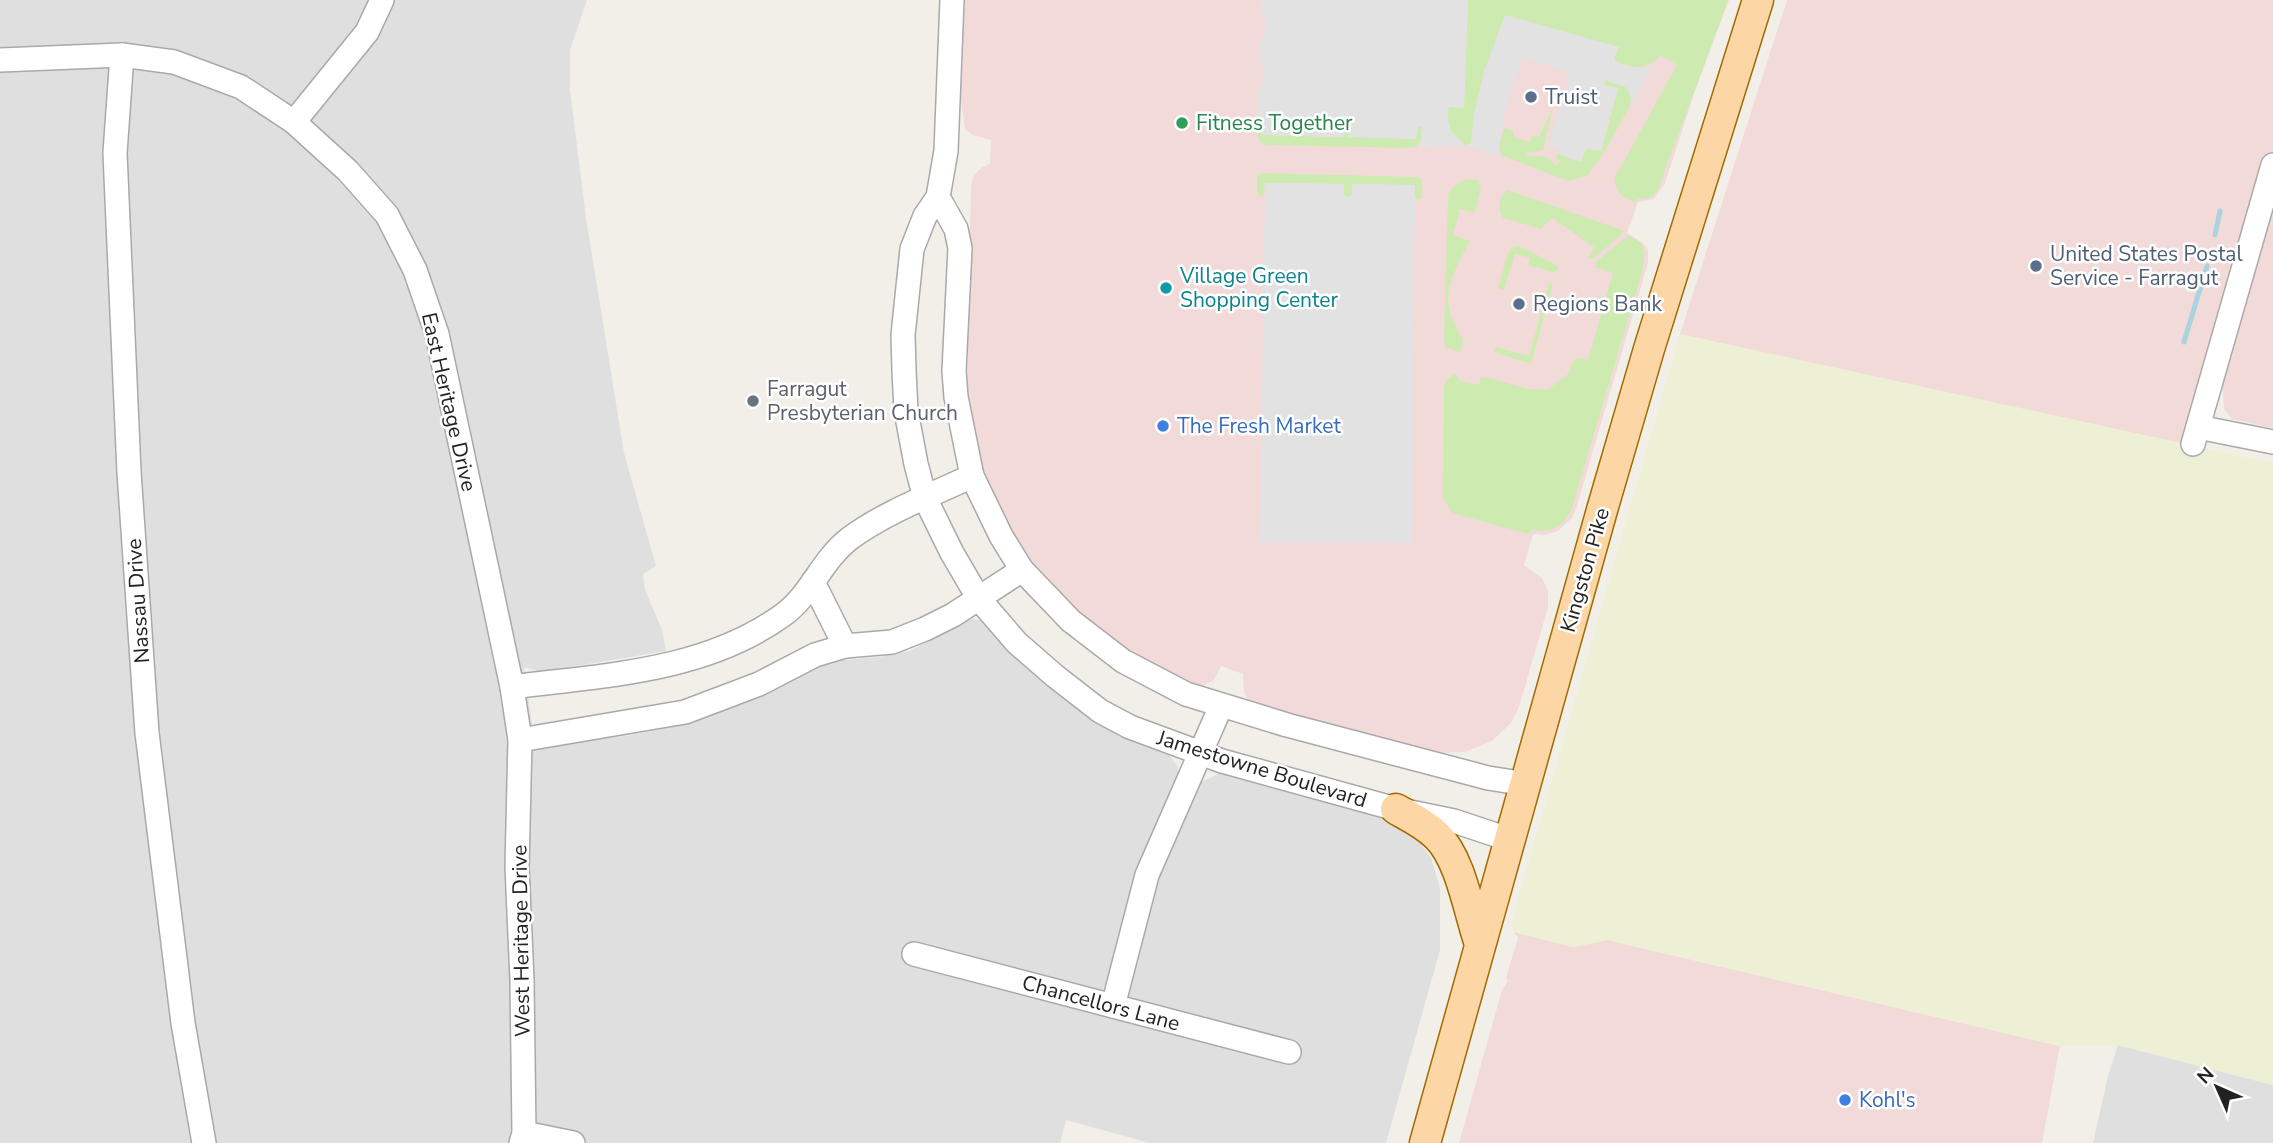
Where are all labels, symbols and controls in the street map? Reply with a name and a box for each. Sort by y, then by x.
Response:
place label: Truist [1545,83,1598,111]
marker: Truist [1523,89,1539,105]
place label: Fitness Together [1196,109,1353,137]
marker: Fitness Together [1174,115,1190,131]
place label: United States Postal Service - Farragut [2050,240,2243,292]
marker: United States Postal Service - Farragut [2028,258,2044,274]
place label: Village Green Shopping Center [1179,262,1338,314]
marker: Village Green Shopping Center [1158,280,1174,296]
place label: Regions Bank [1533,290,1663,318]
marker: Regions Bank [1511,296,1527,312]
street label: East Heritage Drive [415,310,483,494]
place label: Farragut Presbyterian Church [767,375,958,427]
marker: Farragut Presbyterian Church [745,393,761,409]
place label: The Fresh Market [1177,412,1341,440]
marker: The Fresh Market [1155,418,1171,434]
street label: Kingston Pike [1554,505,1616,635]
street label: Nassau Drive [120,538,156,664]
street label: Jamestowne Boulevard [1153,723,1370,814]
street label: West Heritage Drive [505,845,537,1037]
street label: Chancellors Lane [1019,968,1183,1038]
north arrow [2182,1052,2252,1122]
text: N [2191,1061,2220,1090]
place label: Kohl's [1859,1086,1916,1114]
marker: Kohl's [1837,1092,1853,1108]

